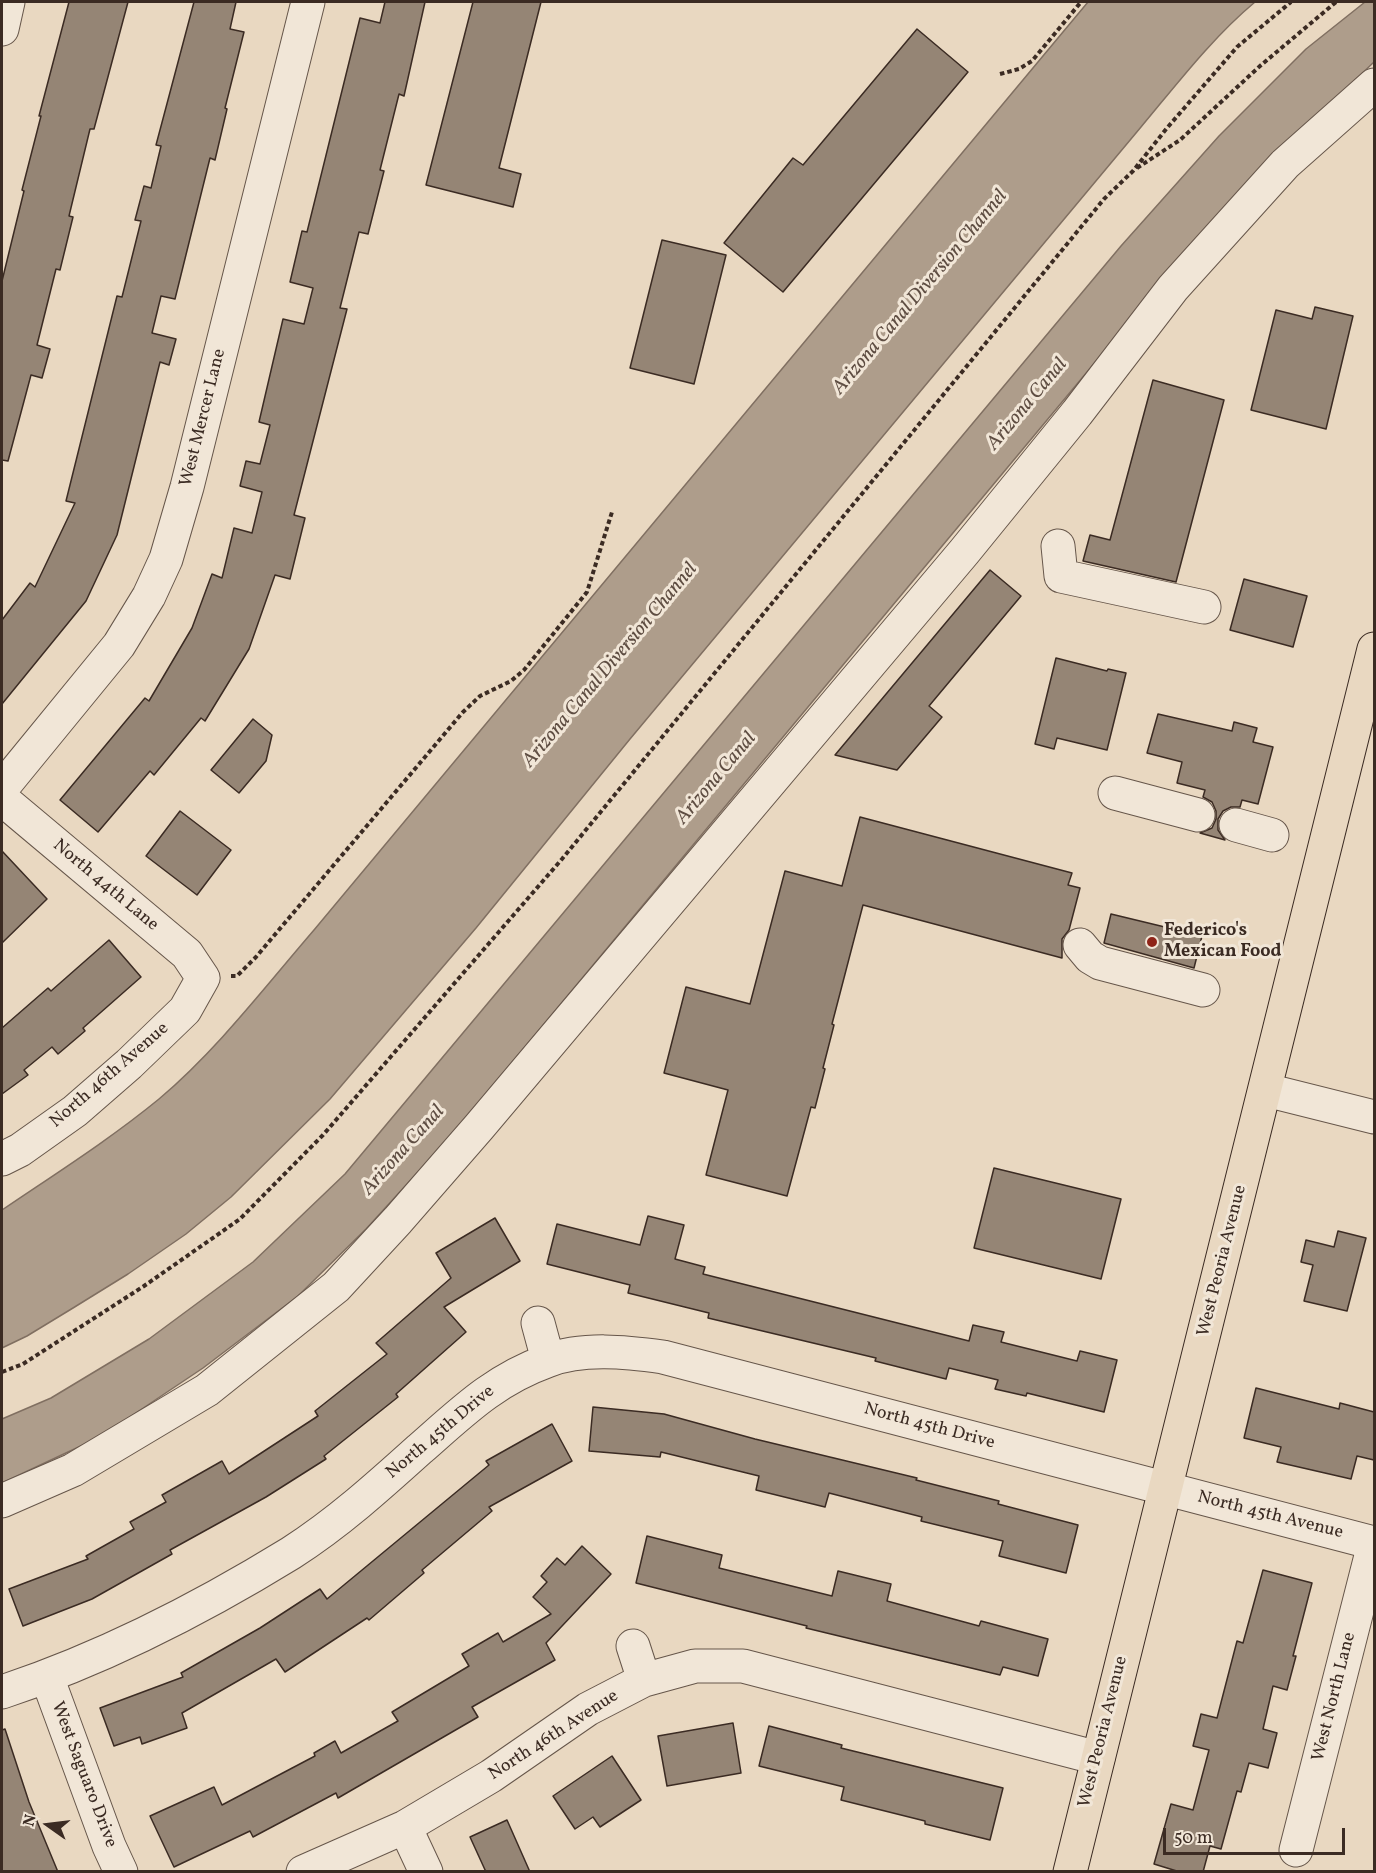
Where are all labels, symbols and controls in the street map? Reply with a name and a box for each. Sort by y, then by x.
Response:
water label: Arizona Canal Diversion Channel [828,186,1014,400]
street label: West Mercer Lane [176,347,232,489]
water label: Arizona Canal [982,354,1074,456]
water label: Arizona Canal Diversion Channel [518,559,704,773]
water label: Arizona Canal [671,728,763,830]
street label: North 44th Lane [48,835,162,937]
place label: Federico's Mexican Food [1164,921,1281,964]
marker: Federico's Mexican Food [1145,935,1159,949]
street label: North 46th Avenue [46,1019,174,1133]
water label: Arizona Canal [357,1101,451,1201]
street label: West Peoria Avenue [1194,1183,1252,1339]
street label: North 45th Drive [383,1381,499,1485]
street label: North 45th Drive [861,1399,997,1455]
street label: North 45th Avenue [1195,1487,1345,1545]
street label: West North Lane [1309,1630,1361,1764]
street label: West Peoria Avenue [1075,1654,1133,1810]
street label: North 46th Avenue [485,1686,623,1786]
street label: West Saguaro Drive [45,1699,121,1851]
north arrow [18,1795,78,1855]
text: N [18,1812,43,1829]
scale bar [1166,1816,1348,1854]
text: 50 m [1174,1826,1213,1851]

